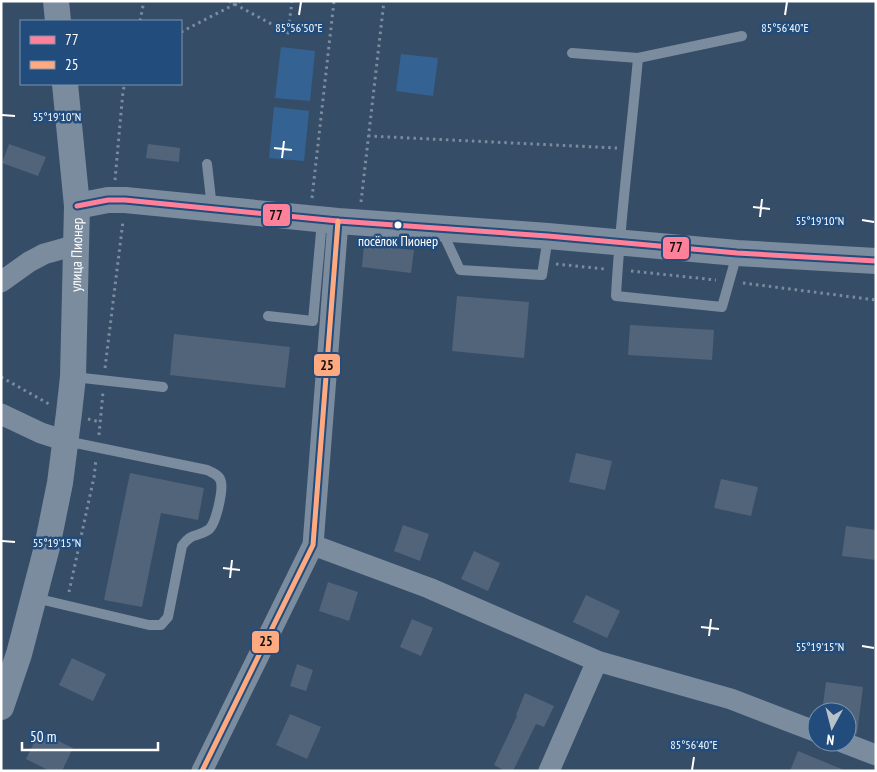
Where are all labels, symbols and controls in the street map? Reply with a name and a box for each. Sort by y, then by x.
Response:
legend [20,20,182,85]
text: 85°56'50"E [275,20,323,35]
text: 85°56'40"E [761,20,809,35]
text: 77 [65,30,79,49]
text: 25 [65,55,79,74]
text: 55°19'10"N [33,109,81,124]
line badge: 77 [262,203,291,227]
text: 77 [269,206,283,224]
text: 55°19'10"N [796,213,844,228]
street label: улица Пионер [65,217,86,292]
marker: посёлок Пионер [393,220,403,230]
place label: посёлок Пионер [358,232,438,250]
line badge: 77 [662,236,690,260]
text: 77 [669,238,683,256]
line badge: 25 [313,353,341,377]
text: 25 [320,356,334,374]
text: 55°19'15"N [33,535,81,550]
line badge: 25 [251,630,280,654]
text: 25 [259,632,273,650]
text: 55°19'15"N [796,639,844,654]
north arrow [807,702,857,752]
scale bar [22,720,159,752]
text: 50 m [30,727,56,746]
text: N [826,731,835,749]
text: 85°56'40"E [670,737,718,752]

